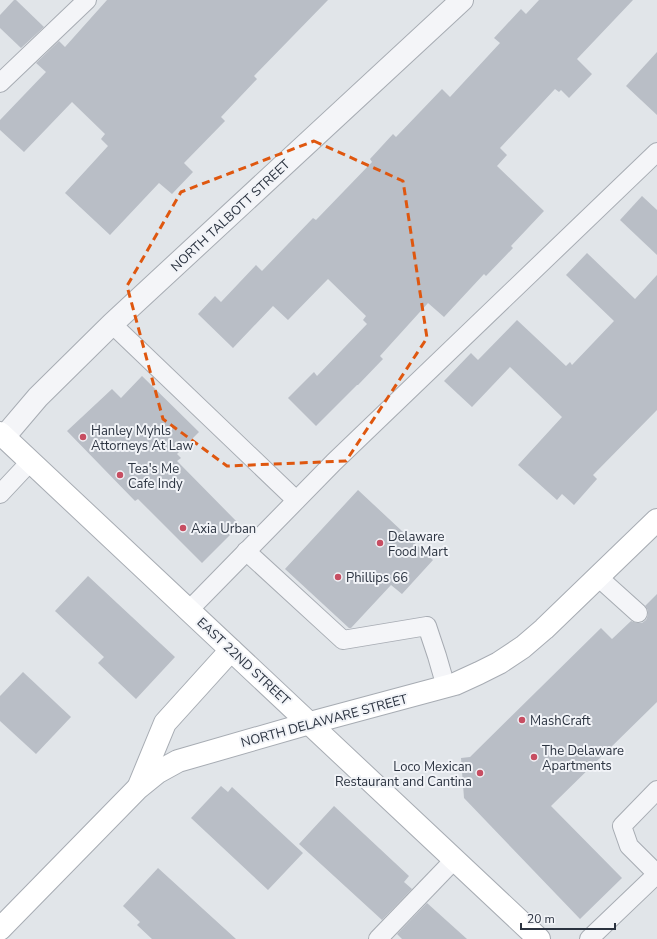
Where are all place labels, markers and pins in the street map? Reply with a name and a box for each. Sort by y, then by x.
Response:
place label: Hanley Myhls Attorneys At Law [91,422,194,455]
marker: Hanley Myhls Attorneys At Law [78,432,88,442]
place label: Tea's Me Cafe Indy [128,460,183,493]
marker: Tea's Me Cafe Indy [115,470,125,480]
place label: Axia Urban [191,520,256,538]
marker: Axia Urban [178,523,188,533]
place label: Delaware Food Mart [388,528,448,561]
marker: Delaware Food Mart [375,538,385,548]
place label: Phillips 66 [346,569,408,587]
marker: Phillips 66 [333,572,343,582]
place label: MashCraft [530,712,591,730]
marker: MashCraft [517,715,527,725]
place label: The Delaware Apartments [542,742,624,775]
marker: The Delaware Apartments [529,752,539,762]
place label: Loco Mexican Restaurant and Cantina [335,758,472,791]
marker: Loco Mexican Restaurant and Cantina [475,768,485,778]

